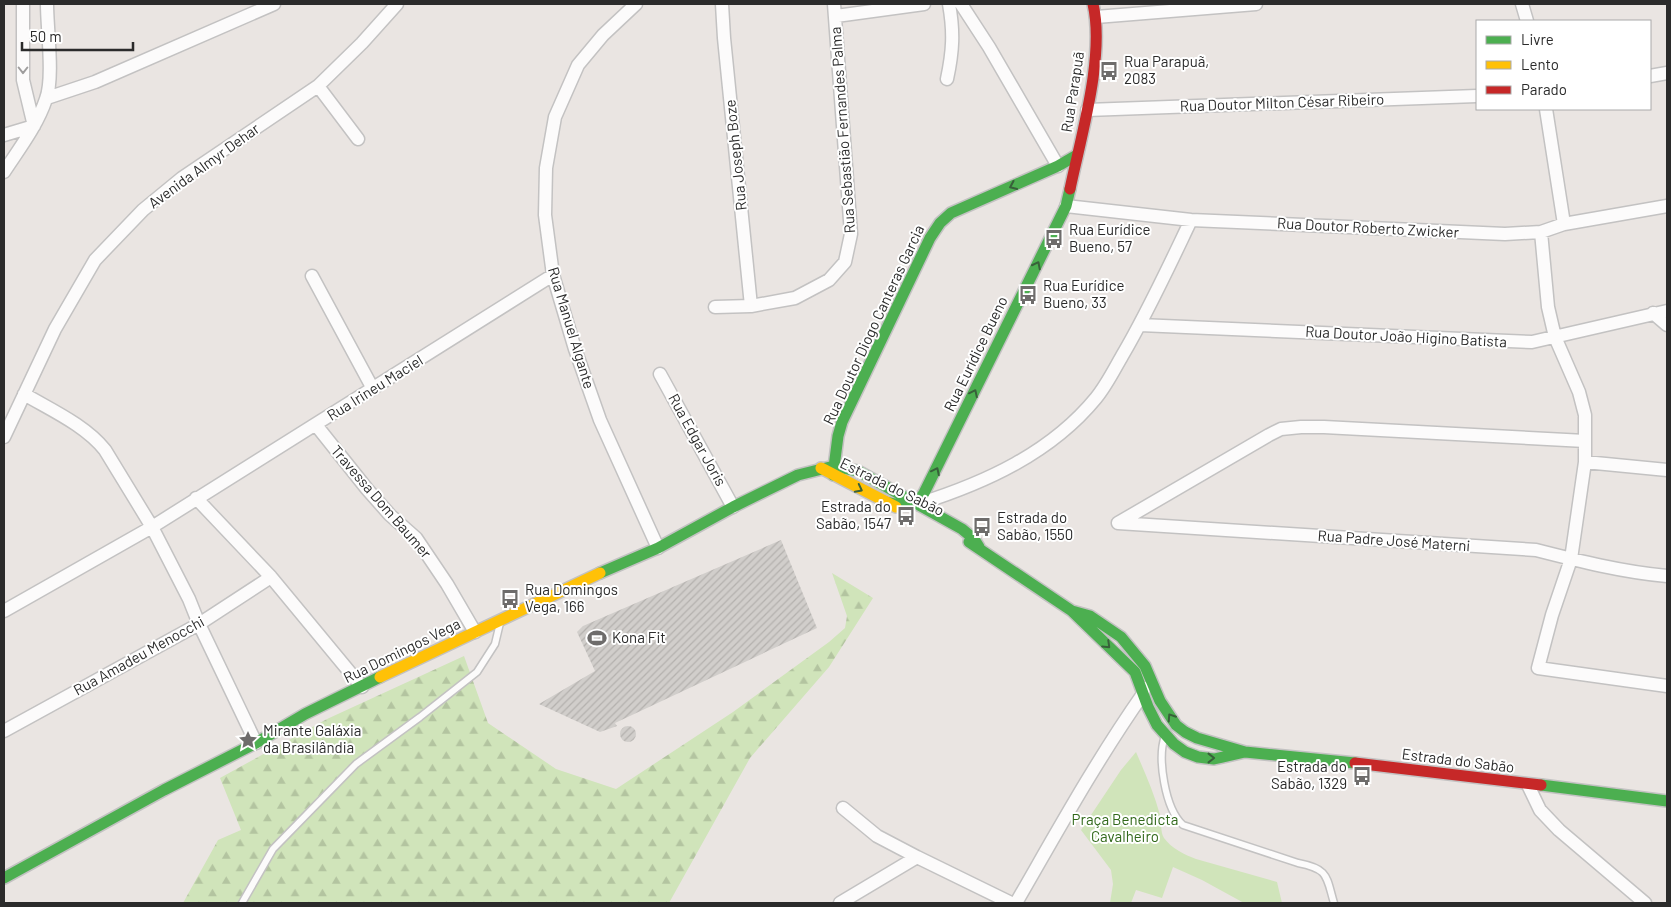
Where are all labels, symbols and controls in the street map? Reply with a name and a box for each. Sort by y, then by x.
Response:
scale bar [22,20,134,52]
legend [1476,20,1651,110]
street label: Rua Sebastião Fernandes Palma [826,26,858,234]
text: 50 m [30,27,62,45]
text: Livre [1521,30,1554,48]
street label: Rua Parapuã [1057,50,1087,133]
place label: Rua Parapuã, 2083 [1124,52,1209,87]
text: Lento [1521,55,1559,73]
bus stop icon: Rua Parapuã, 2083 [1098,60,1120,82]
one-way arrow [18,66,28,74]
text: Parado [1521,80,1567,98]
street label: Rua Doutor Milton César Ribeiro [1179,89,1384,115]
street label: Rua Joseph Boze [720,99,750,212]
street label: Avenida Almyr Dehar [144,119,263,212]
one-way arrow [1009,179,1018,190]
street label: Rua Doutor Roberto Zwicker [1277,213,1460,241]
place label: Rua Eurídice Bueno, 57 [1069,220,1150,255]
street label: Rua Doutor Diogo Canteras Garcia [819,222,927,427]
bus stop icon: Rua Eurídice Bueno, 57 [1043,228,1065,250]
one-way arrow [1031,261,1041,270]
street label: Rua Manuel Algante [545,265,599,391]
place label: Rua Eurídice Bueno, 33 [1043,276,1124,311]
bus stop icon: Rua Eurídice Bueno, 33 [1017,284,1039,306]
street label: Rua Eurídice Bueno [939,293,1011,414]
street label: Rua Doutor João Higino Batista [1305,322,1507,350]
street label: Rua Irineu Maciel [323,350,426,424]
one-way arrow [968,389,978,398]
street label: Rua Edgar Joris [665,390,731,489]
street label: Travessa Dom Baumer [328,441,436,562]
street label: Estrada do Sabão [838,453,947,519]
one-way arrow [930,467,940,476]
one-way arrow [854,483,863,493]
place label: Estrada do Sabão, 1547 [816,497,891,532]
bus stop icon: Estrada do Sabão, 1547 [895,505,917,527]
place label: Estrada do Sabão, 1550 [997,508,1073,543]
bus stop icon: Estrada do Sabão, 1550 [971,516,993,538]
street label: Rua Padre José Materni [1317,526,1471,554]
place label: Rua Domingos Vega, 166 [525,580,618,615]
bus stop icon: Rua Domingos Vega, 166 [499,588,521,610]
street label: Rua Amadeu Menocchi [70,612,207,699]
street label: Rua Domingos Vega [340,614,463,686]
sports icon: Kona Fit [586,627,608,649]
place label: Kona Fit [612,628,666,646]
one-way arrow [1101,639,1110,648]
one-way arrow [1168,714,1177,723]
place label: Mirante Galáxia da Brasilândia [263,721,361,756]
place icon: Mirante Galáxia da Brasilândia [237,729,259,751]
street label: Estrada do Sabão [1401,744,1515,776]
one-way arrow [1208,753,1215,763]
place label: Estrada do Sabão, 1329 [1271,757,1347,792]
bus stop icon: Estrada do Sabão, 1329 [1351,765,1373,787]
park label: Praça Benedicta Cavalheiro [1072,810,1178,845]

